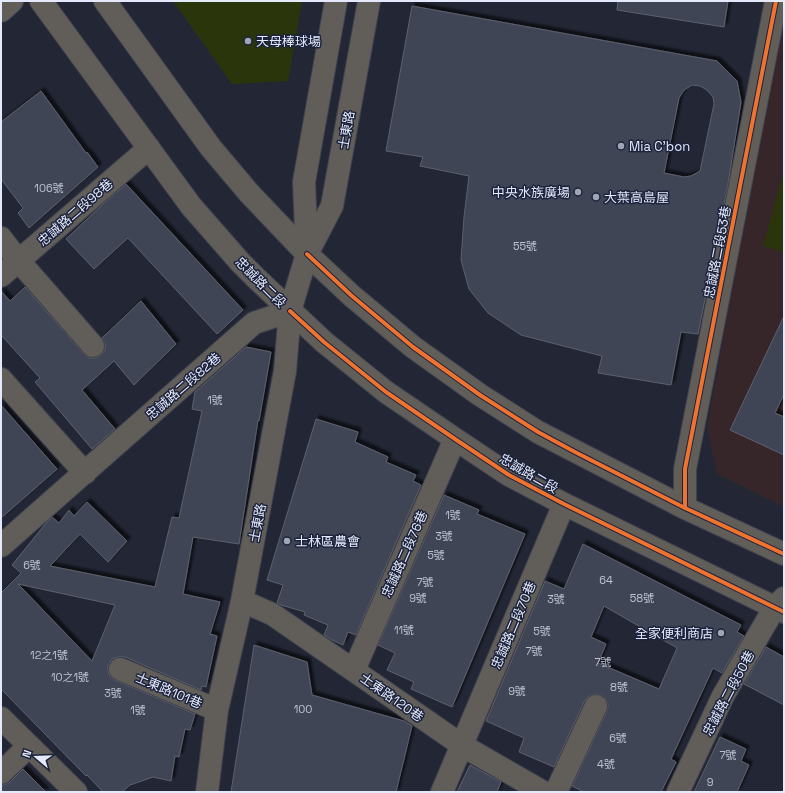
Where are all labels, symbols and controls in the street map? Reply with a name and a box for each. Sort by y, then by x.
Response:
place label: 天母棒球場 [256,33,321,50]
marker: 天母棒球場 [243,36,253,46]
street label: 士東路 [335,109,358,151]
place label: Mia C'bon [629,138,690,155]
marker: Mia C'bon [616,141,626,151]
street label: 忠誠路二段98巷 [34,175,116,250]
house number: 106號 [34,181,64,195]
place label: 中央水族廣場 [492,184,570,201]
marker: 中央水族廣場 [573,187,583,197]
place label: 大葉高島屋 [604,189,669,206]
marker: 大葉高島屋 [591,192,601,202]
street label: 忠誠路二段53巷 [700,205,735,300]
house number: 55號 [513,239,537,253]
street label: 忠誠路二段 [232,253,290,311]
street label: 忠誠路二段82巷 [142,349,224,424]
house number: 1號 [207,393,223,407]
street label: 忠誠路二段 [496,450,561,497]
street label: 士東路 [245,502,270,544]
street label: 忠誠路二段76巷 [378,508,431,600]
house number: 1號 [445,508,461,522]
house number: 3號 [435,529,453,543]
place label: 士林區農會 [295,533,360,550]
marker: 士林區農會 [282,536,292,546]
house number: 5號 [427,548,445,562]
house number: 6號 [23,558,41,572]
house number: 64 [599,573,613,587]
house number: 7號 [416,575,434,589]
street label: 忠誠路二段70巷 [487,579,540,672]
house number: 9號 [409,591,427,605]
house number: 58號 [630,591,654,605]
house number: 3號 [547,592,565,606]
house number: 11號 [394,623,414,637]
house number: 5號 [533,624,551,638]
place label: 全家便利商店 [635,625,713,642]
marker: 全家便利商店 [716,628,726,638]
house number: 7號 [525,644,543,658]
house number: 12之1號 [30,648,68,662]
street label: 忠誠路二段50巷 [699,648,758,739]
house number: 7號 [594,655,612,669]
street label: 士東路101巷 [133,669,205,712]
street label: 士東路120巷 [357,669,427,725]
house number: 10之1號 [51,670,89,684]
house number: 8號 [610,680,628,694]
house number: 9號 [508,684,526,698]
house number: 3號 [104,686,122,700]
house number: 100 [294,702,312,716]
house number: 1號 [130,703,146,717]
house number: 6號 [609,731,627,745]
north arrow [16,737,56,777]
text: N [19,748,34,760]
house number: 7號 [719,748,737,762]
house number: 4號 [597,757,615,771]
house number: 9 [707,775,714,789]

